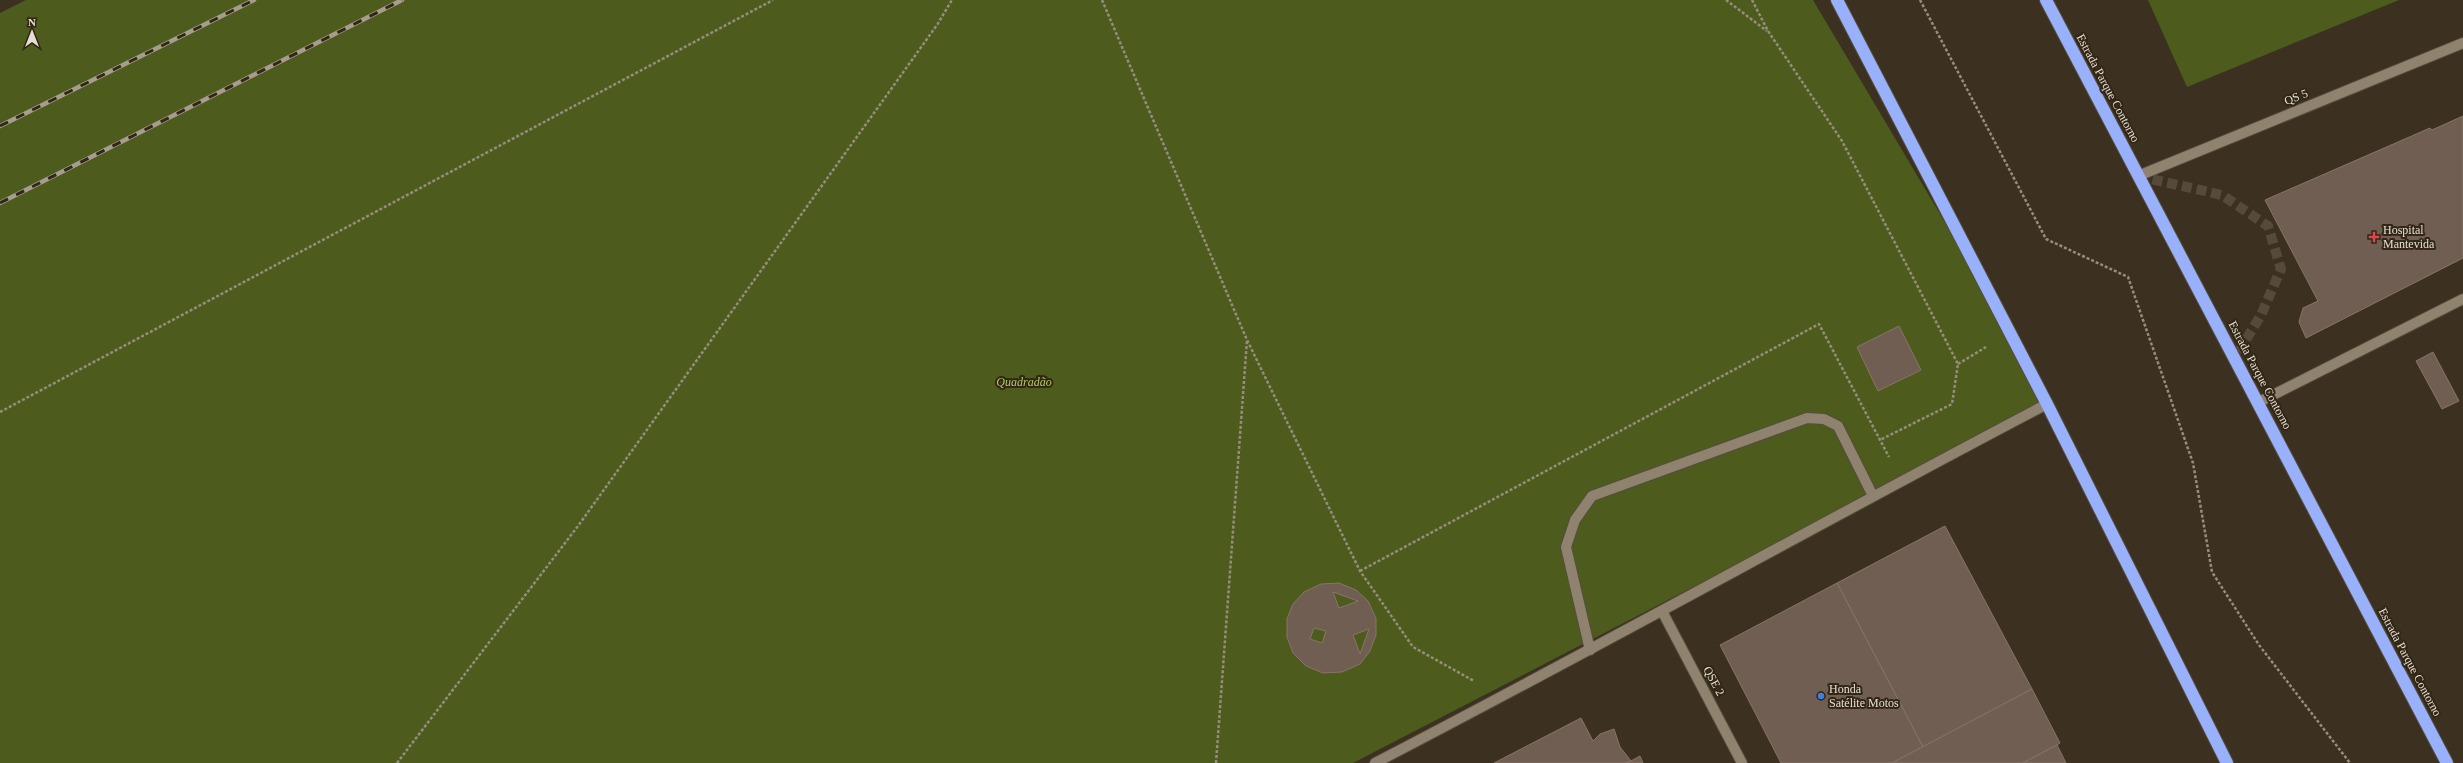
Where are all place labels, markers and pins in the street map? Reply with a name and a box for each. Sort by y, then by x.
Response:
place label: Hospital Mantevida [2383,223,2435,251]
marker: Hospital Mantevida [2368,231,2380,243]
place label: Honda Satélite Motos [1829,682,1899,710]
marker: Honda Satélite Motos [1816,691,1826,701]

